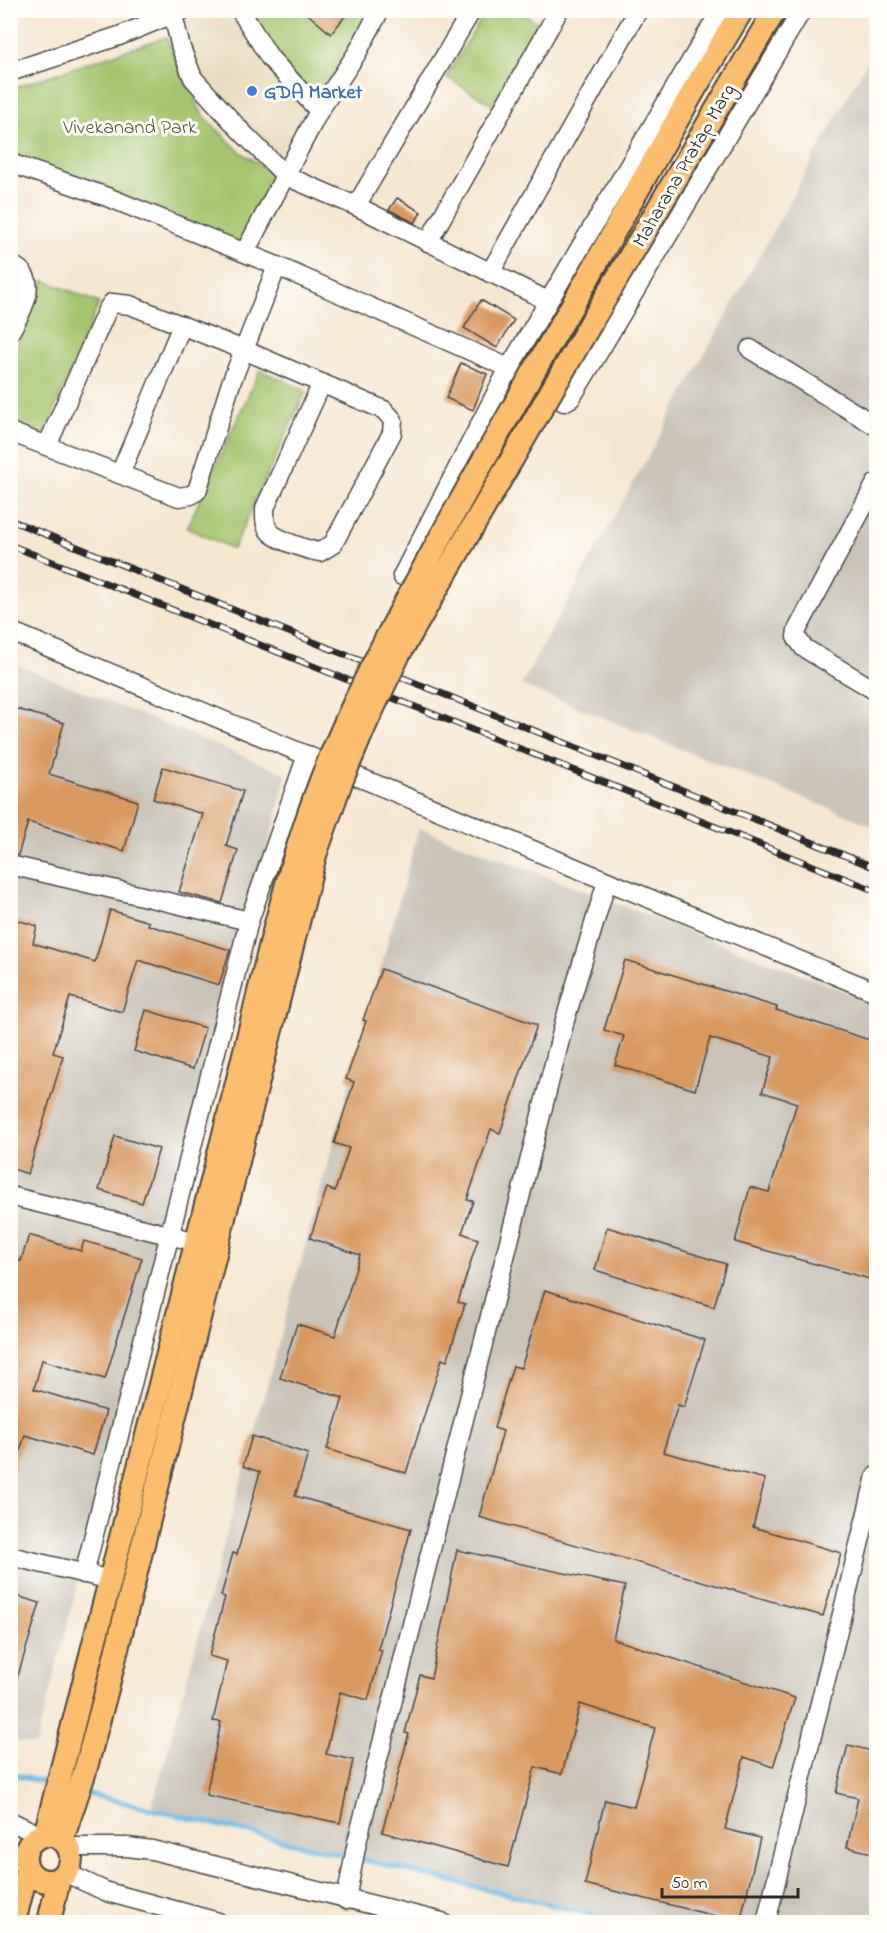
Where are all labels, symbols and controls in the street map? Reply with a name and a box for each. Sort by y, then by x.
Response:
place label: GDA Market [264,79,362,108]
street label: Maharana Pratap Marg [626,79,745,254]
marker: GDA Market [245,84,259,98]
park label: Vivekanand Park [62,114,197,143]
scale bar [662,1861,798,1899]
text: 50 m [671,1871,708,1897]

